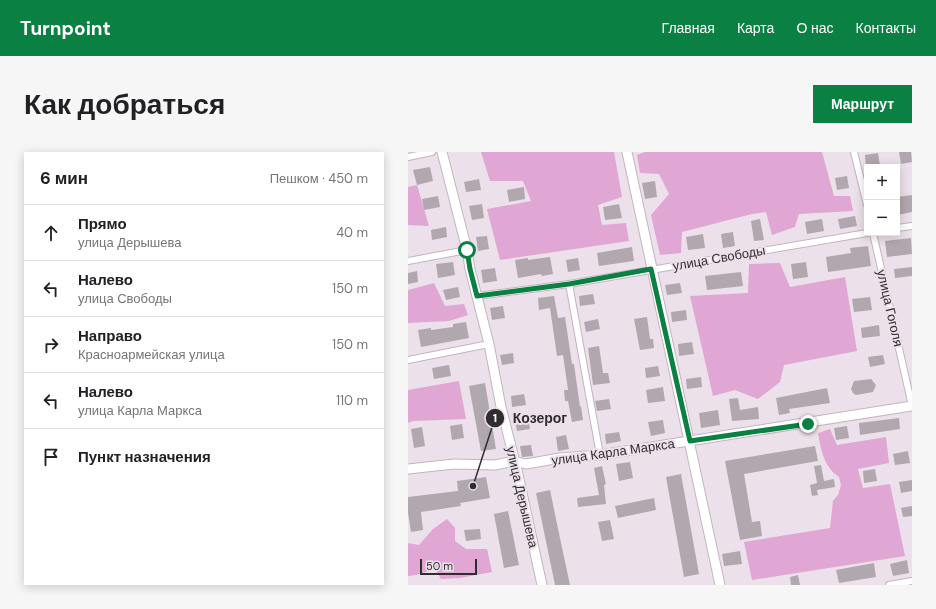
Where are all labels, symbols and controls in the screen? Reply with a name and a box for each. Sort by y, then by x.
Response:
text: Turnpoint [20,16,111,41]
text: Главная [662,19,715,37]
text: Карта [737,19,774,37]
text: О нас [796,19,834,37]
text: Контакты [856,19,916,37]
button: Маршрут [813,85,912,123]
text: Как добраться [24,86,225,123]
map controls [864,164,900,236]
button: + [864,164,900,200]
text: 6 мин [40,167,88,189]
text: Пешком · 450 m [270,170,368,187]
button: − [864,200,900,236]
text: Прямо [78,214,127,234]
icon: ahead [40,222,62,244]
text: 40 m [336,224,368,241]
text: улица Дерышева [78,234,181,251]
route start [458,241,476,259]
street label: улица Свободы [671,241,767,275]
street label: улица Гоголя [873,268,907,348]
text: Налево [78,270,133,290]
icon: left [40,278,62,300]
text: 150 m [332,280,368,297]
text: улица Свободы [78,290,172,307]
text: Направо [78,326,142,346]
icon: right [40,334,62,356]
text: 150 m [332,336,368,353]
text: Красноармейская улица [78,346,225,363]
text: Налево [78,382,133,402]
icon: left [40,390,62,412]
text: 110 m [336,392,368,409]
text: улица Карла Маркса [78,402,202,419]
callout: Козерог [485,405,575,431]
text: Козерог [513,409,567,427]
text: 1 [493,410,497,426]
route end [799,415,817,433]
street label: улица Карла Маркса [550,435,676,469]
street label: улица Дерышева [502,445,542,550]
icon: arrive [40,446,62,468]
text: Пункт назначения [78,447,211,467]
scale bar [420,557,477,576]
text: 50 m [426,559,453,573]

